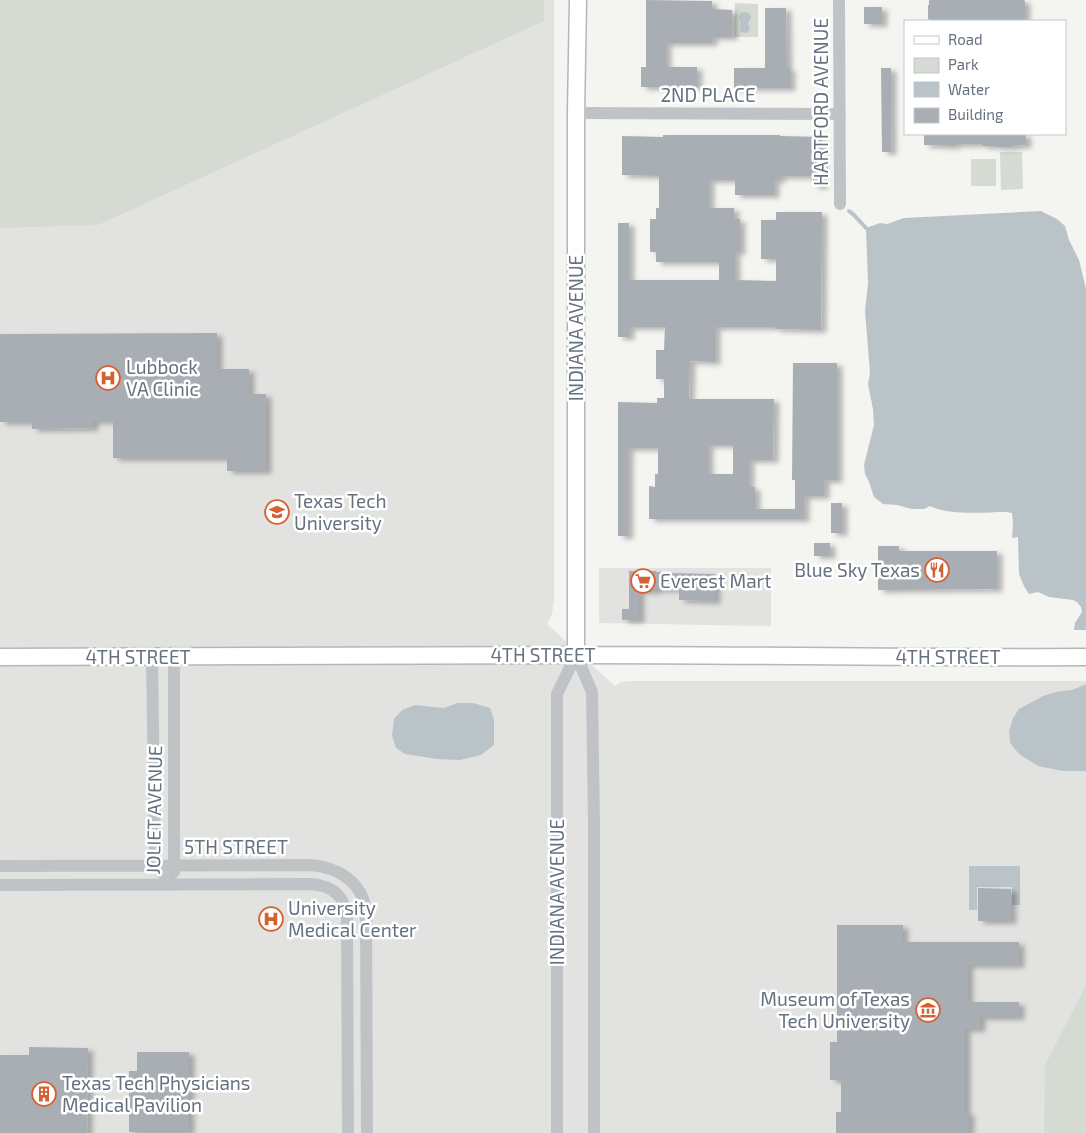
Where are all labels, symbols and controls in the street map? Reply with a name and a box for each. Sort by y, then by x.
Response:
street label: HARTFORD AVENUE [809,18,832,186]
legend [904,20,1066,135]
text: Road [948,30,983,48]
text: Park [948,55,979,73]
text: Water [948,80,990,98]
street label: 2ND PLACE [660,83,756,106]
text: Building [948,105,1004,123]
street label: INDIANA AVENUE [564,255,587,401]
place label: Lubbock VA Clinic [126,355,199,400]
hospital icon: Lubbock VA Clinic [95,365,121,391]
place label: Texas Tech University [294,489,386,534]
school or university icon: Texas Tech University [264,499,290,525]
restaurant icon: Blue Sky Texas [924,557,950,583]
place label: Blue Sky Texas [794,558,920,581]
supermarket icon: Everest Mart [630,568,656,594]
place label: Everest Mart [660,569,771,592]
street label: 4TH STREET [490,643,596,666]
street label: 4TH STREET [85,645,191,668]
street label: 4TH STREET [895,645,1001,668]
street label: JOLIET AVENUE [141,745,166,875]
street label: INDIANA AVENUE [545,819,568,965]
street label: 5TH STREET [184,835,288,858]
place label: University Medical Center [288,896,417,941]
hospital icon: University Medical Center [258,906,284,932]
place label: Museum of Texas Tech University [760,987,910,1032]
museum icon: Museum of Texas Tech University [915,997,941,1023]
place label: Texas Tech Physicians Medical Pavilion [62,1071,251,1116]
building icon: Texas Tech Physicians Medical Pavilion [31,1081,57,1107]

